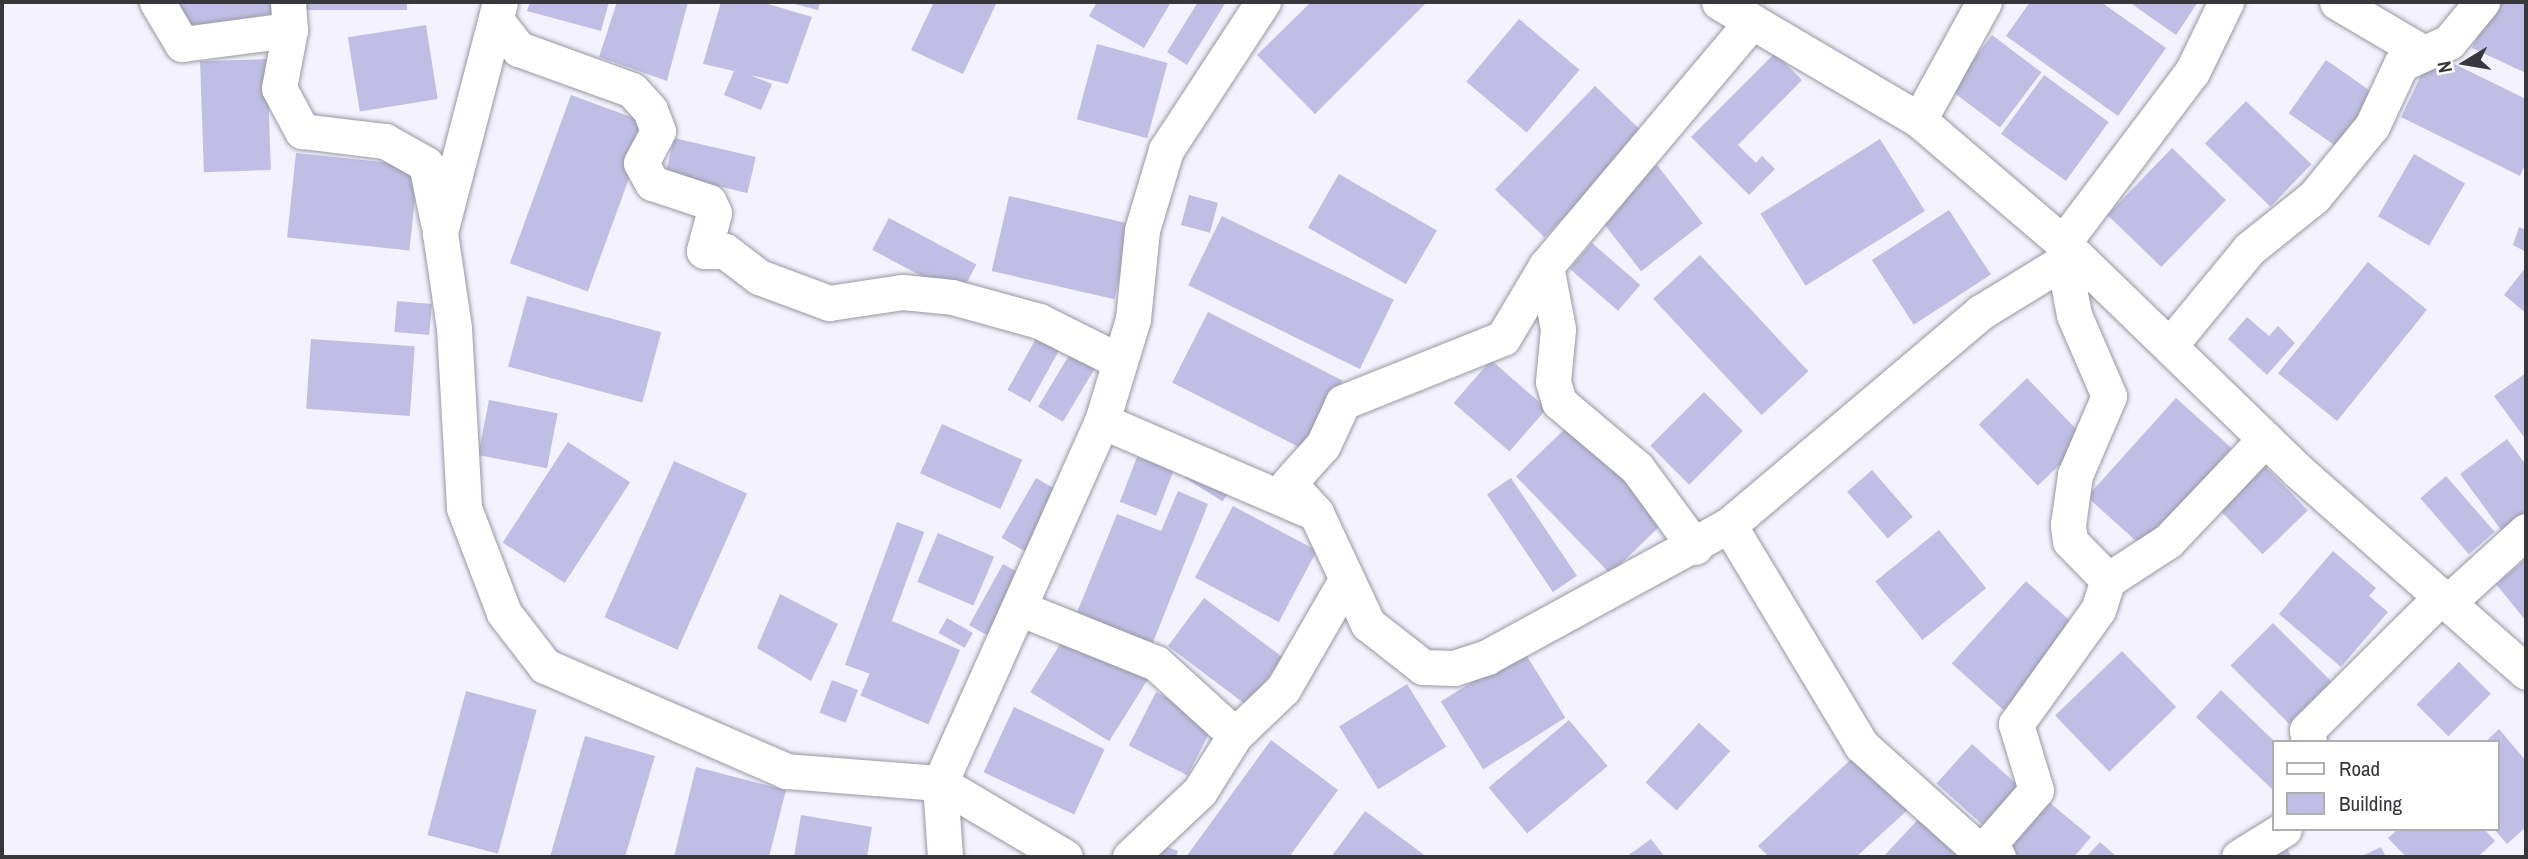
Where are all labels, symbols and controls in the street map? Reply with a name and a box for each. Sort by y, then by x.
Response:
north arrow [2430,28,2500,98]
text: N [2431,59,2458,75]
legend [2272,740,2500,831]
text: Road [2339,754,2380,783]
text: Building [2339,789,2402,818]

